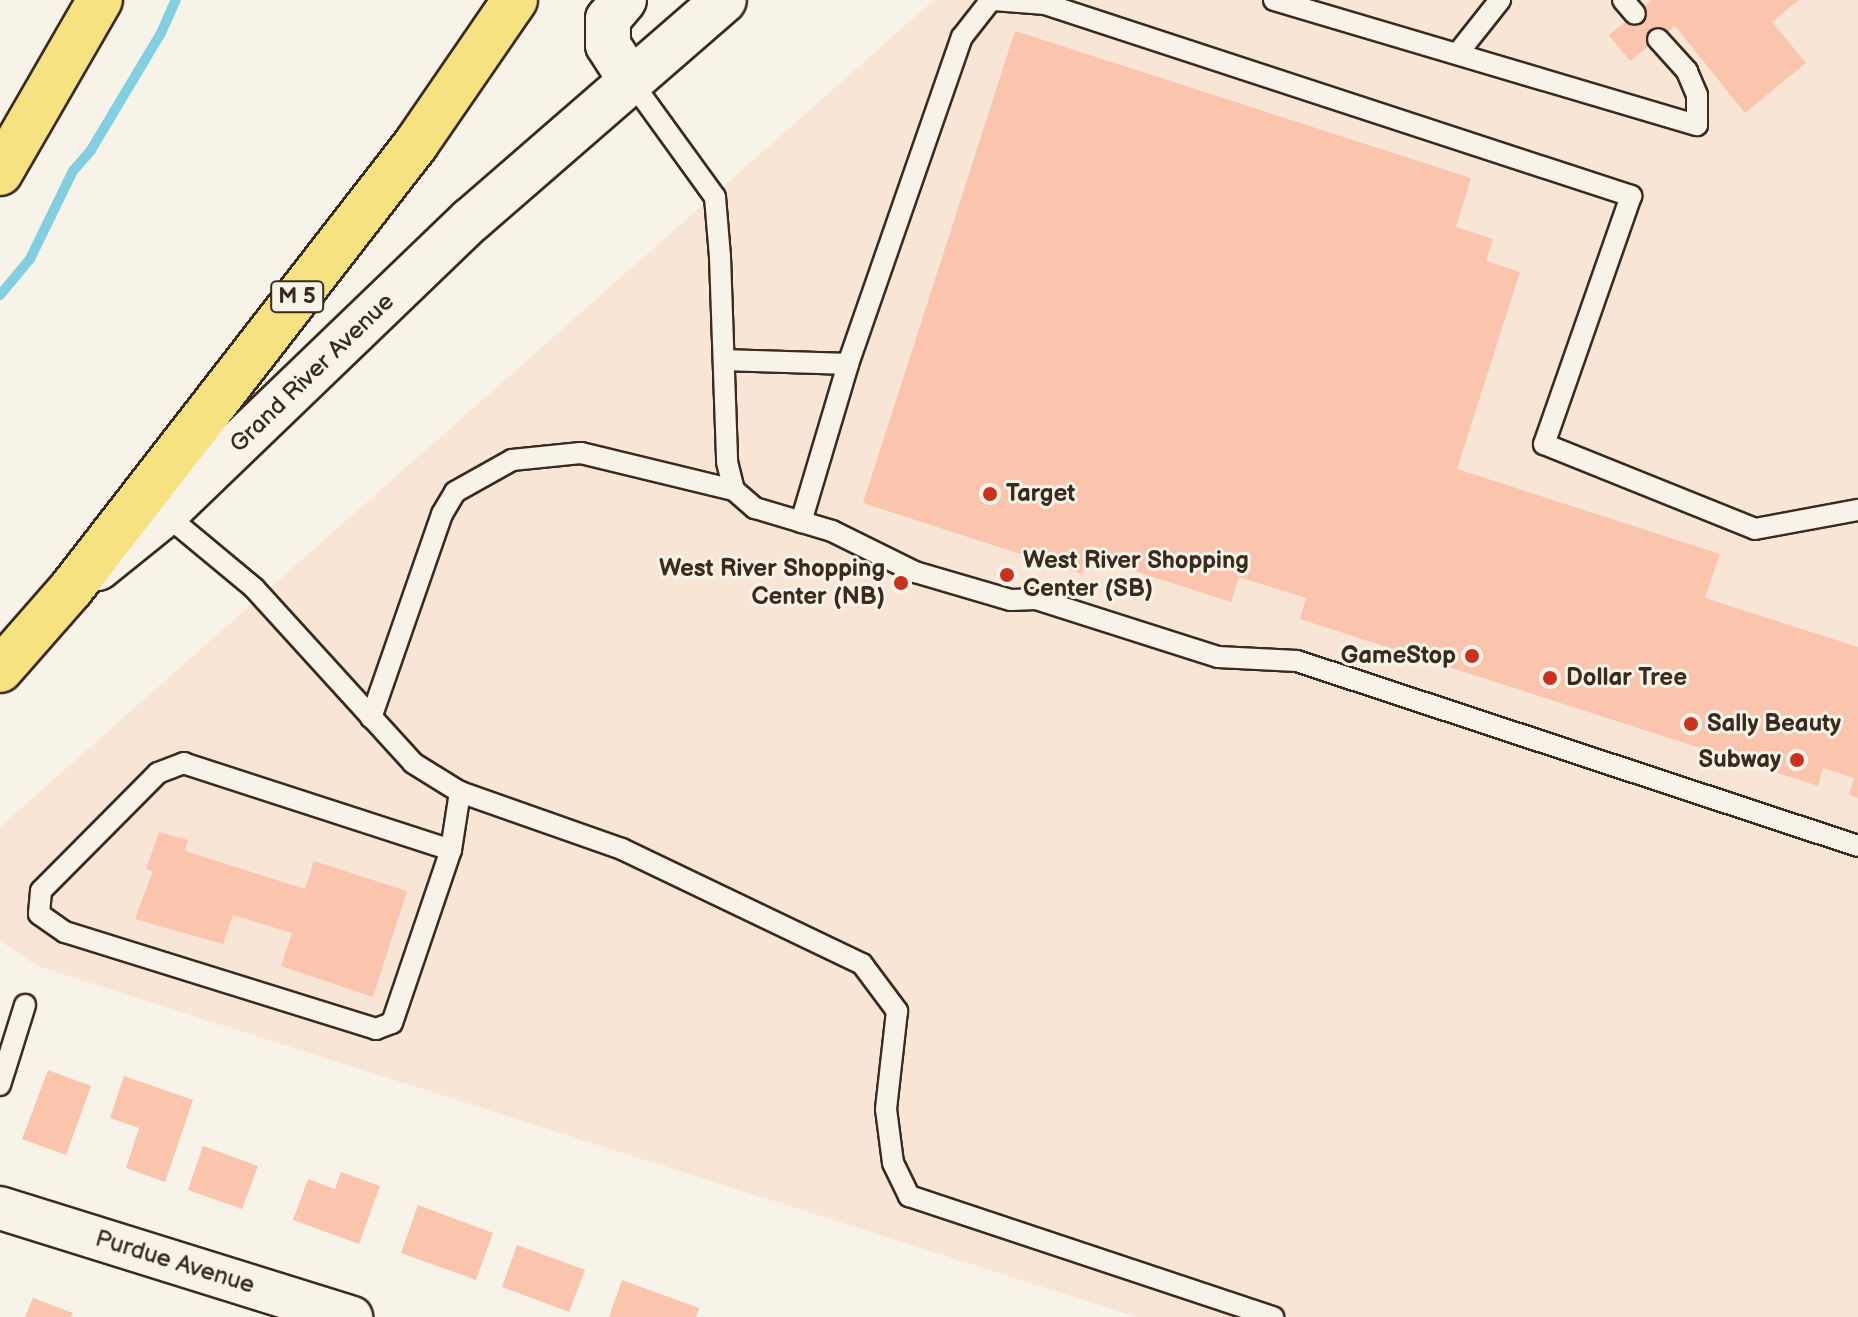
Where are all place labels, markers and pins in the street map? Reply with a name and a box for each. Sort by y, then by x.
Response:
place label: Target [1006,480,1075,508]
marker: Target [981,485,999,503]
place label: West River Shopping Center (SB) [1023,547,1249,603]
place label: West River Shopping Center (NB) [659,555,885,611]
marker: West River Shopping Center (SB) [998,566,1016,584]
marker: West River Shopping Center (NB) [892,574,910,592]
place label: GameStop [1341,642,1456,670]
marker: GameStop [1463,647,1481,665]
place label: Dollar Tree [1566,664,1687,692]
marker: Dollar Tree [1541,669,1559,687]
place label: Sally Beauty [1707,710,1842,738]
marker: Sally Beauty [1682,715,1700,733]
place label: Subway [1699,746,1781,774]
marker: Subway [1788,751,1806,769]

